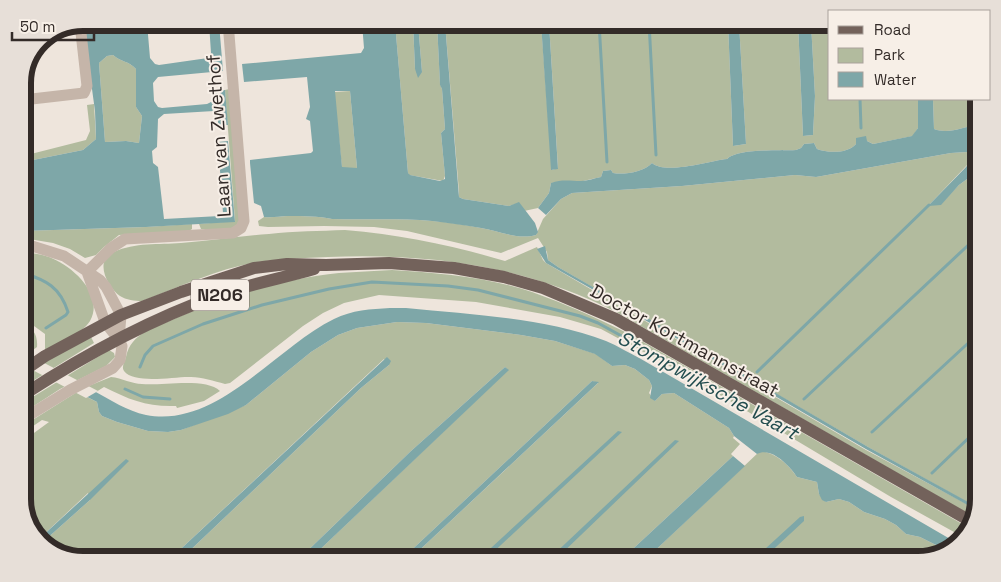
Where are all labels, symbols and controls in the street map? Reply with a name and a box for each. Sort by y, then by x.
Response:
scale bar [12,10,95,42]
legend [828,10,991,100]
text: 50 m [20,17,55,36]
text: Road [874,20,911,39]
text: Park [874,45,905,64]
street label: Laan van Zwethof [200,54,237,218]
text: Water [874,70,917,89]
street label: Doctor Kortmannstraat [586,278,784,403]
road number: N206 [191,280,249,310]
water label: Stompwijksche Vaart [613,325,804,446]

